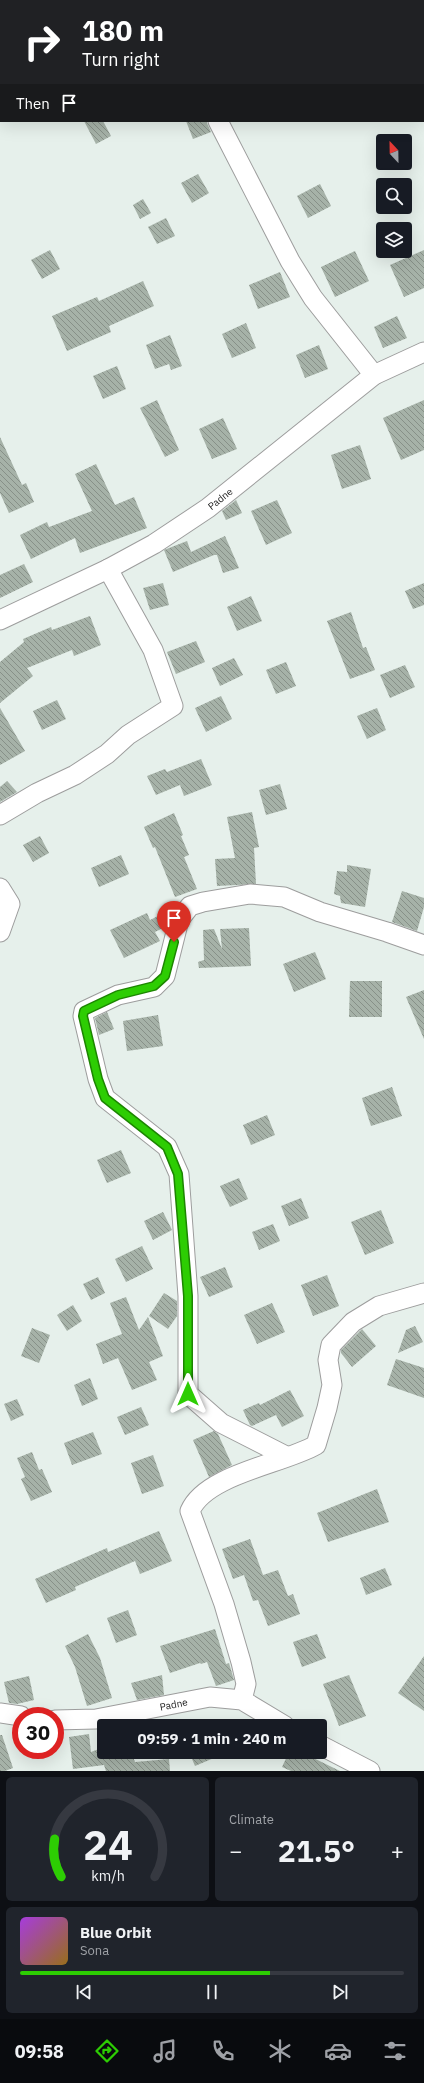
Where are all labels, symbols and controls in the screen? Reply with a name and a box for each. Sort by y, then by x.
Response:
text: 180 m [82,12,164,49]
icon: right [16,16,68,68]
text: Turn right [82,48,160,71]
icon: arrive [58,92,80,114]
text: Then [16,94,50,113]
north arrow [376,134,412,170]
map controls [376,134,412,258]
button: search [376,178,412,214]
button: layers [376,222,412,258]
street label: Padne [205,485,236,513]
pin [157,901,191,942]
icon: arrive [163,907,185,929]
position arrow [167,1373,209,1415]
street label: Padne [159,1695,189,1714]
speed limit sign: 30 [12,1707,64,1759]
text: 09:59 · 1 min · 240 m [138,1729,286,1748]
text: Climate [229,1811,274,1828]
text: 24 [83,1817,132,1871]
text: 21.5° [278,1831,355,1870]
text: − [229,1836,242,1865]
text: + [391,1836,404,1865]
text: km/h [91,1866,124,1885]
text: Blue Orbit [80,1923,151,1942]
text: Sona [80,1942,109,1959]
icon: previous [73,1981,95,2003]
icon: pause [201,1981,223,2003]
icon: next [329,1981,351,2003]
icon: directions [93,2037,121,2065]
icon: music [151,2037,179,2065]
icon: phone [209,2037,237,2065]
icon: climate [266,2037,294,2065]
icon: car [324,2037,352,2065]
icon: filters [381,2037,409,2065]
text: 09:58 [15,2040,64,2063]

